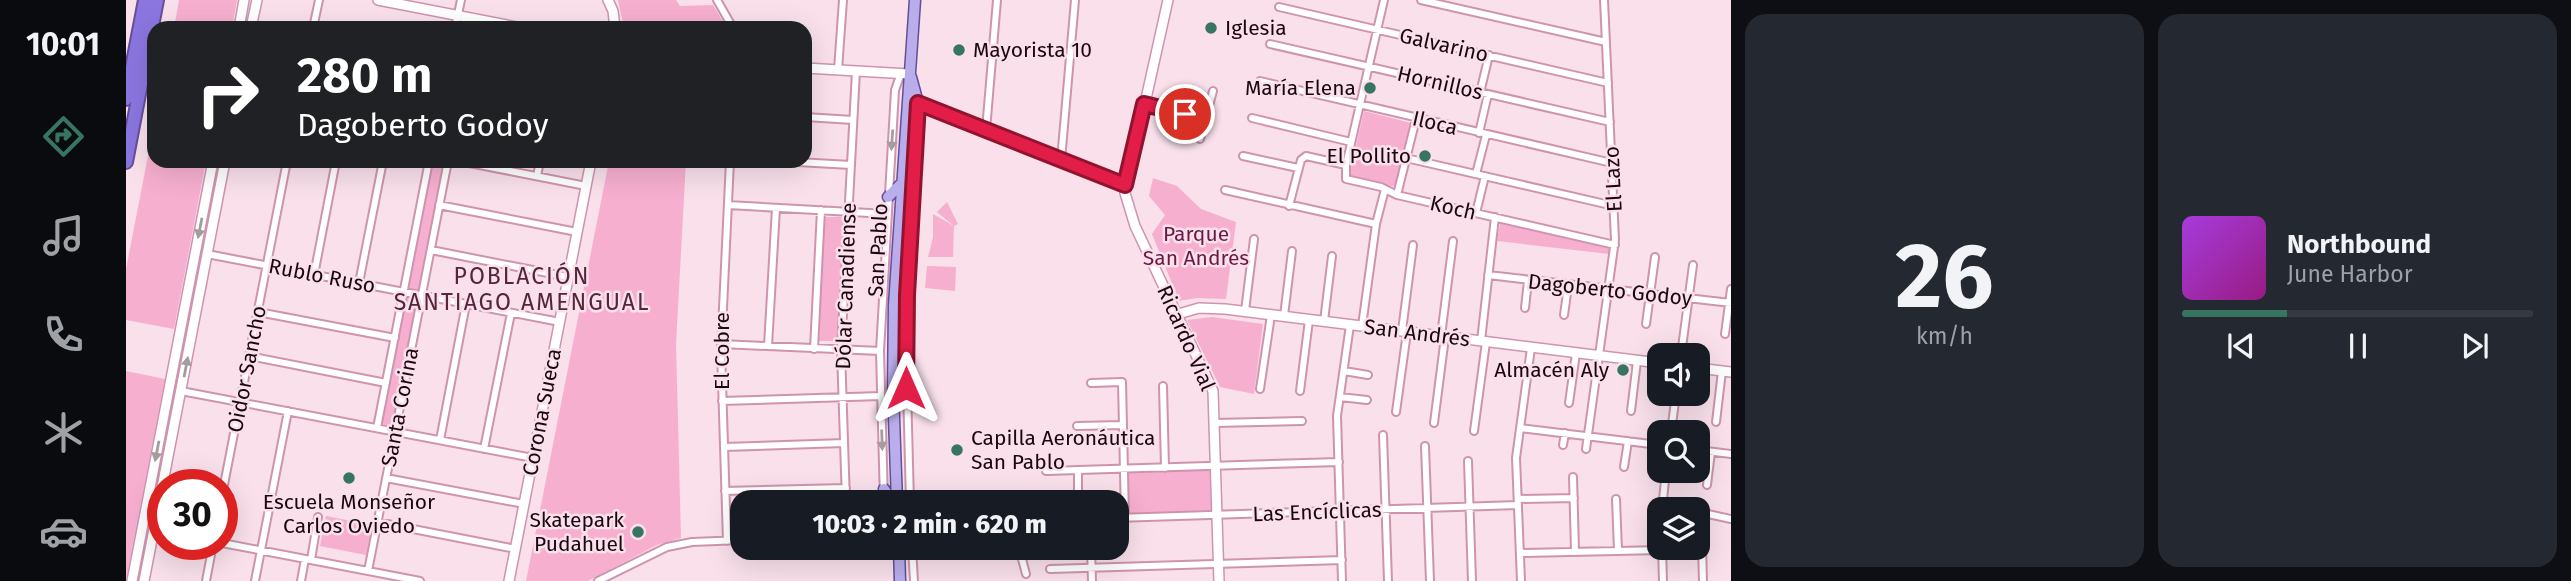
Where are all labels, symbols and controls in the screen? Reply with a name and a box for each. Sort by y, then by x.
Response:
place label: Iglesia [1225,15,1287,41]
marker: Iglesia [1203,20,1219,36]
street label: Galvarino [1397,22,1491,68]
text: 10:01 [26,25,100,63]
place label: Mayorista 10 [973,37,1092,63]
marker: Mayorista 10 [951,42,967,58]
text: 280 m [297,46,433,105]
icon: right [182,49,273,140]
street label: Hornillos [1395,61,1486,106]
place label: María Elena [1245,75,1356,101]
marker: María Elena [1362,80,1378,96]
pin [1155,84,1215,144]
icon: arrive [1166,95,1204,133]
street label: Iloca [1410,105,1460,141]
text: Dagoberto Godoy [297,106,549,144]
icon: directions [39,112,88,161]
one-way arrow [886,129,897,151]
place label: El Pollito [1327,143,1411,169]
street label: El Lazo [1598,145,1628,213]
marker: El Pollito [1417,148,1433,164]
street label: Koch [1427,190,1479,226]
street label: Dólar Canadiense [830,202,862,370]
street label: San Pablo [863,202,893,298]
icon: music [39,211,88,260]
one-way arrow [195,217,206,239]
park label: Parque San Andrés [1143,221,1249,271]
text: 26 [1895,222,1994,331]
text: Northbound [2287,229,2431,260]
street label: Rublo Ruso [266,253,378,299]
text: June Harbor [2287,260,2413,288]
district label: POBLACIÓN SANTIAGO AMENGUAL [394,261,650,316]
street label: Dagoberto Godoy [1527,268,1694,312]
street label: Ricardo Vial [1151,281,1221,395]
street label: Oidor Sancho [222,303,272,435]
icon: phone [39,310,88,359]
street label: El Cobre [709,312,735,390]
street label: San Andrés [1363,314,1472,352]
text: km/h [1916,322,1973,350]
icon: previous [2222,327,2260,365]
icon: pause [2339,327,2377,365]
icon: next [2456,327,2494,365]
map controls [1647,343,1710,560]
button: sound [1647,343,1710,406]
street label: Santa Corina [376,345,424,469]
street label: Corona Sueca [517,346,567,478]
position arrow [869,351,943,425]
one-way arrow [180,356,191,378]
place label: Almacén Aly [1494,357,1610,383]
marker: Almacén Aly [1615,362,1631,378]
icon: climate [39,408,88,457]
button: search [1647,420,1710,483]
place label: Capilla Aeronáutica San Pablo [971,425,1155,475]
one-way arrow [877,430,888,452]
one-way arrow [151,440,162,462]
marker: Capilla Aeronáutica San Pablo [949,442,965,458]
speed limit sign: 30 [147,469,238,560]
marker: Escuela Monseñor Carlos Oviedo [341,470,357,486]
place label: Escuela Monseñor Carlos Oviedo [263,489,435,539]
street label: Las Encíclicas [1252,497,1382,527]
button: layers [1647,497,1710,560]
icon: car [39,507,88,556]
place label: Skatepark Pudahuel [529,507,624,557]
text: 10:03 · 2 min · 620 m [812,509,1047,540]
marker: Skatepark Pudahuel [630,524,646,540]

